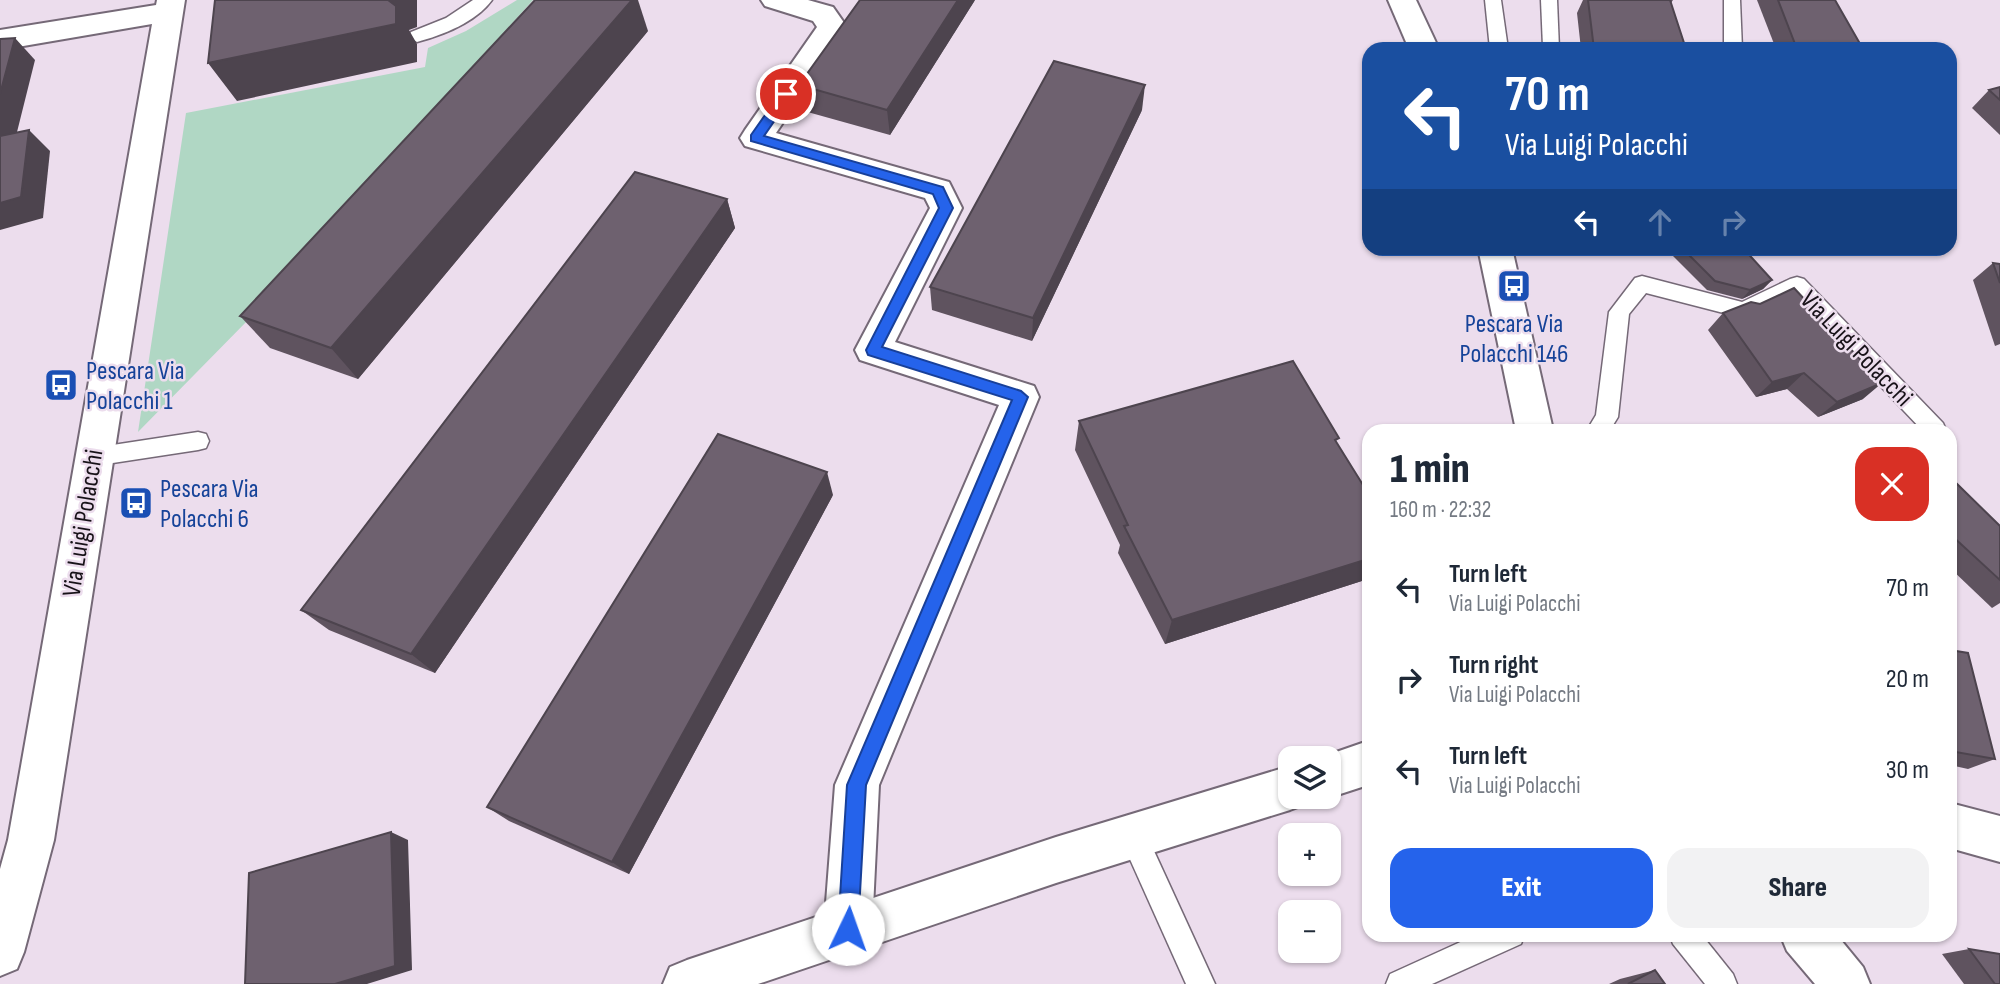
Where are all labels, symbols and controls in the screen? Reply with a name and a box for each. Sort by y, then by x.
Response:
pin [756,64,816,124]
text: 70 m [1505,66,1590,125]
icon: left [1390,70,1481,161]
icon: arrive [767,75,805,113]
text: Via Luigi Polacchi [1505,126,1688,165]
icon: left [1568,203,1606,241]
icon: ahead [1641,203,1679,241]
icon: right [1714,203,1752,241]
bus stop icon: Pescara Via Polacchi 146 [1495,267,1533,305]
street label: Via Luigi Polacchi [1793,285,1919,413]
place label: Pescara Via Polacchi 146 [1460,309,1568,370]
place label: Pescara Via Polacchi 1 [86,356,185,417]
bus stop icon: Pescara Via Polacchi 1 [42,366,80,404]
text: 1 min [1390,444,1470,495]
street label: Via Luigi Polacchi [57,447,110,599]
button: close [1855,447,1929,521]
place label: Pescara Via Polacchi 6 [160,474,259,535]
bus stop icon: Pescara Via Polacchi 6 [117,484,155,522]
text: 160 m · 22:32 [1390,496,1491,524]
text: Turn left [1449,559,1527,590]
icon: left [1390,570,1428,608]
text: 70 m [1886,573,1929,604]
text: Via Luigi Polacchi [1449,590,1580,618]
text: Turn right [1449,650,1538,681]
icon: right [1390,661,1428,699]
text: 20 m [1886,664,1929,695]
text: Via Luigi Polacchi [1449,681,1580,709]
text: Turn left [1449,741,1527,772]
map controls [1278,746,1341,963]
button: layers [1278,746,1341,809]
icon: left [1390,752,1428,790]
text: 30 m [1886,755,1929,786]
text: Via Luigi Polacchi [1449,772,1580,800]
button: + [1278,823,1341,886]
button: Exit [1390,848,1653,928]
button: Share [1667,848,1929,928]
position arrow [811,892,885,966]
button: − [1278,900,1341,963]

